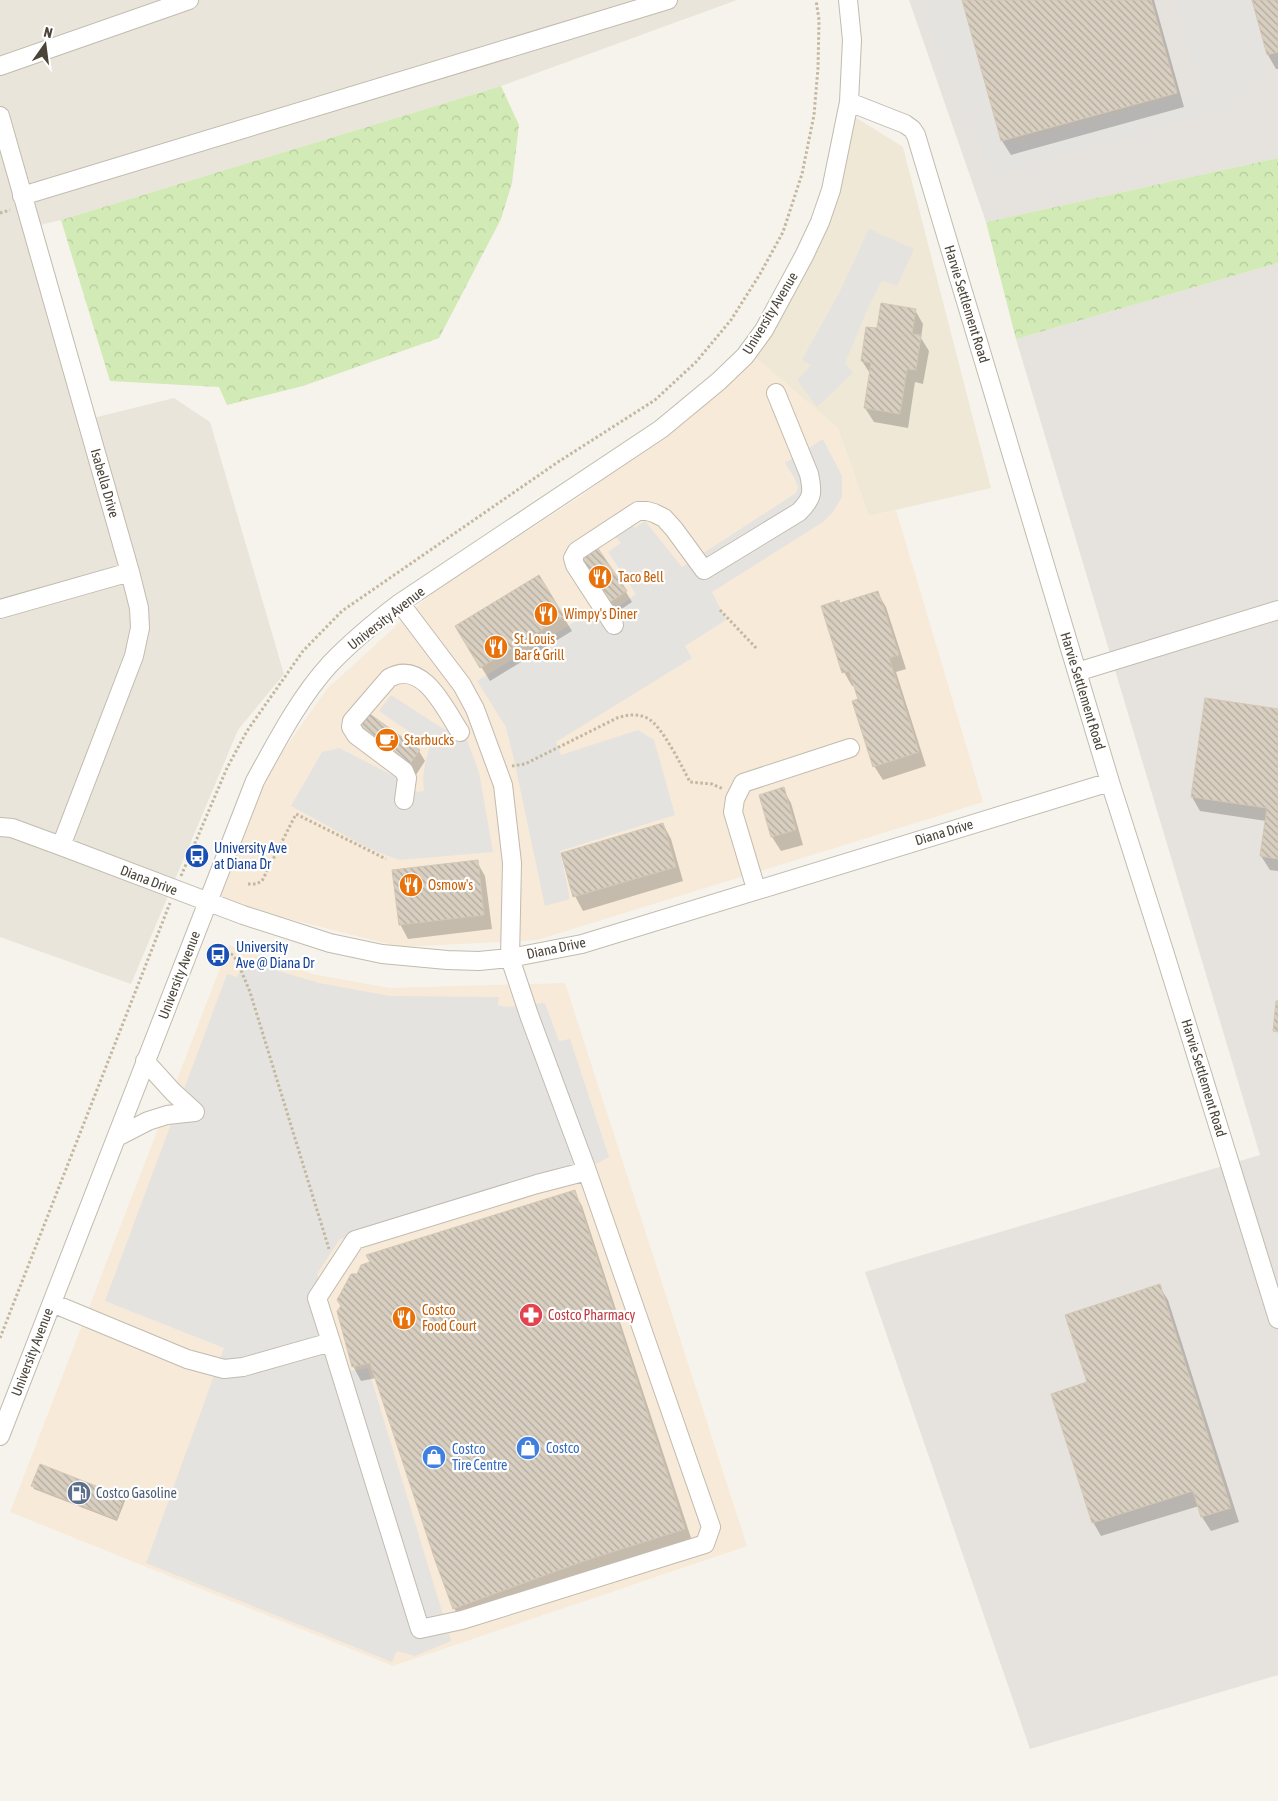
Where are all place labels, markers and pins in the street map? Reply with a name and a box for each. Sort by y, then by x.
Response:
restaurant icon: Taco Bell [587,564,613,590]
place label: Taco Bell [618,569,664,585]
restaurant icon: Wimpy's Diner [533,601,559,627]
place label: Wimpy's Diner [564,606,638,622]
place label: St. Louis Bar & Grill [514,631,565,663]
restaurant icon: St. Louis Bar & Grill [483,634,509,660]
cafe icon: Starbucks [374,727,400,753]
place label: Starbucks [404,732,454,748]
place label: University Ave at Diana Dr [214,840,287,872]
bus stop icon: University Ave at Diana Dr [184,843,210,869]
restaurant icon: Osmow's [398,872,424,898]
place label: Osmow's [428,877,473,893]
place label: University Ave @ Diana Dr [236,939,315,971]
bus stop icon: University Ave @ Diana Dr [205,942,231,968]
place label: Costco Food Court [422,1302,477,1334]
pharmacy icon: Costco Pharmacy [518,1302,544,1328]
restaurant icon: Costco Food Court [391,1305,417,1331]
place label: Costco Pharmacy [548,1307,635,1323]
shop icon: Costco [515,1435,541,1461]
place label: Costco [546,1440,579,1456]
place label: Costco Tire Centre [452,1441,507,1473]
shop icon: Costco Tire Centre [421,1444,447,1470]
fuel station icon: Costco Gasoline [66,1480,92,1506]
place label: Costco Gasoline [96,1485,177,1501]

